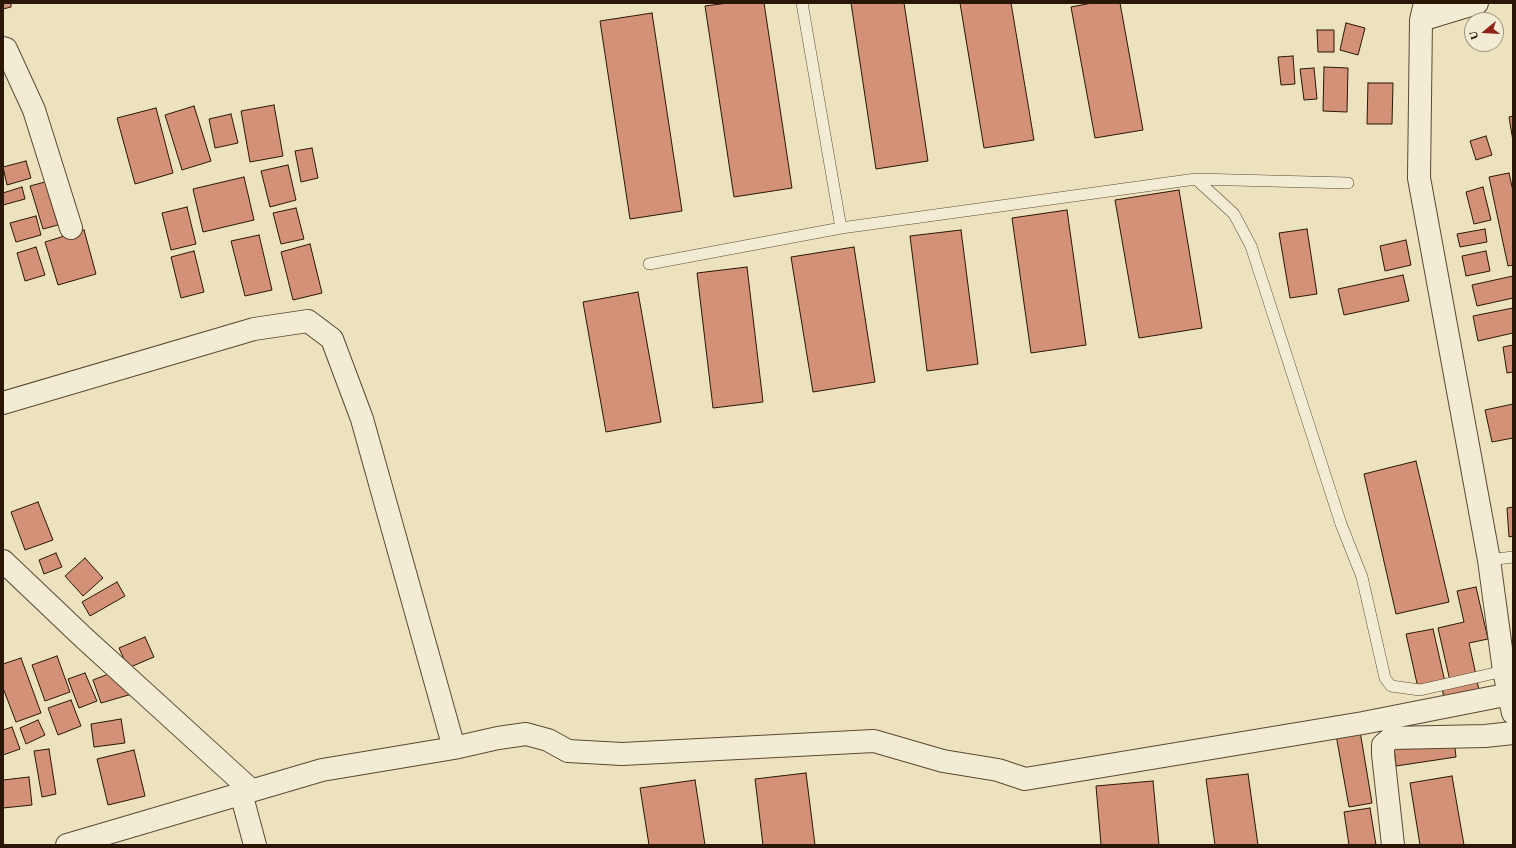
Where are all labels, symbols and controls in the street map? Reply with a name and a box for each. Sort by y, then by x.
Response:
north arrow [1464,12,1504,52]
text: U [1466,29,1481,41]

